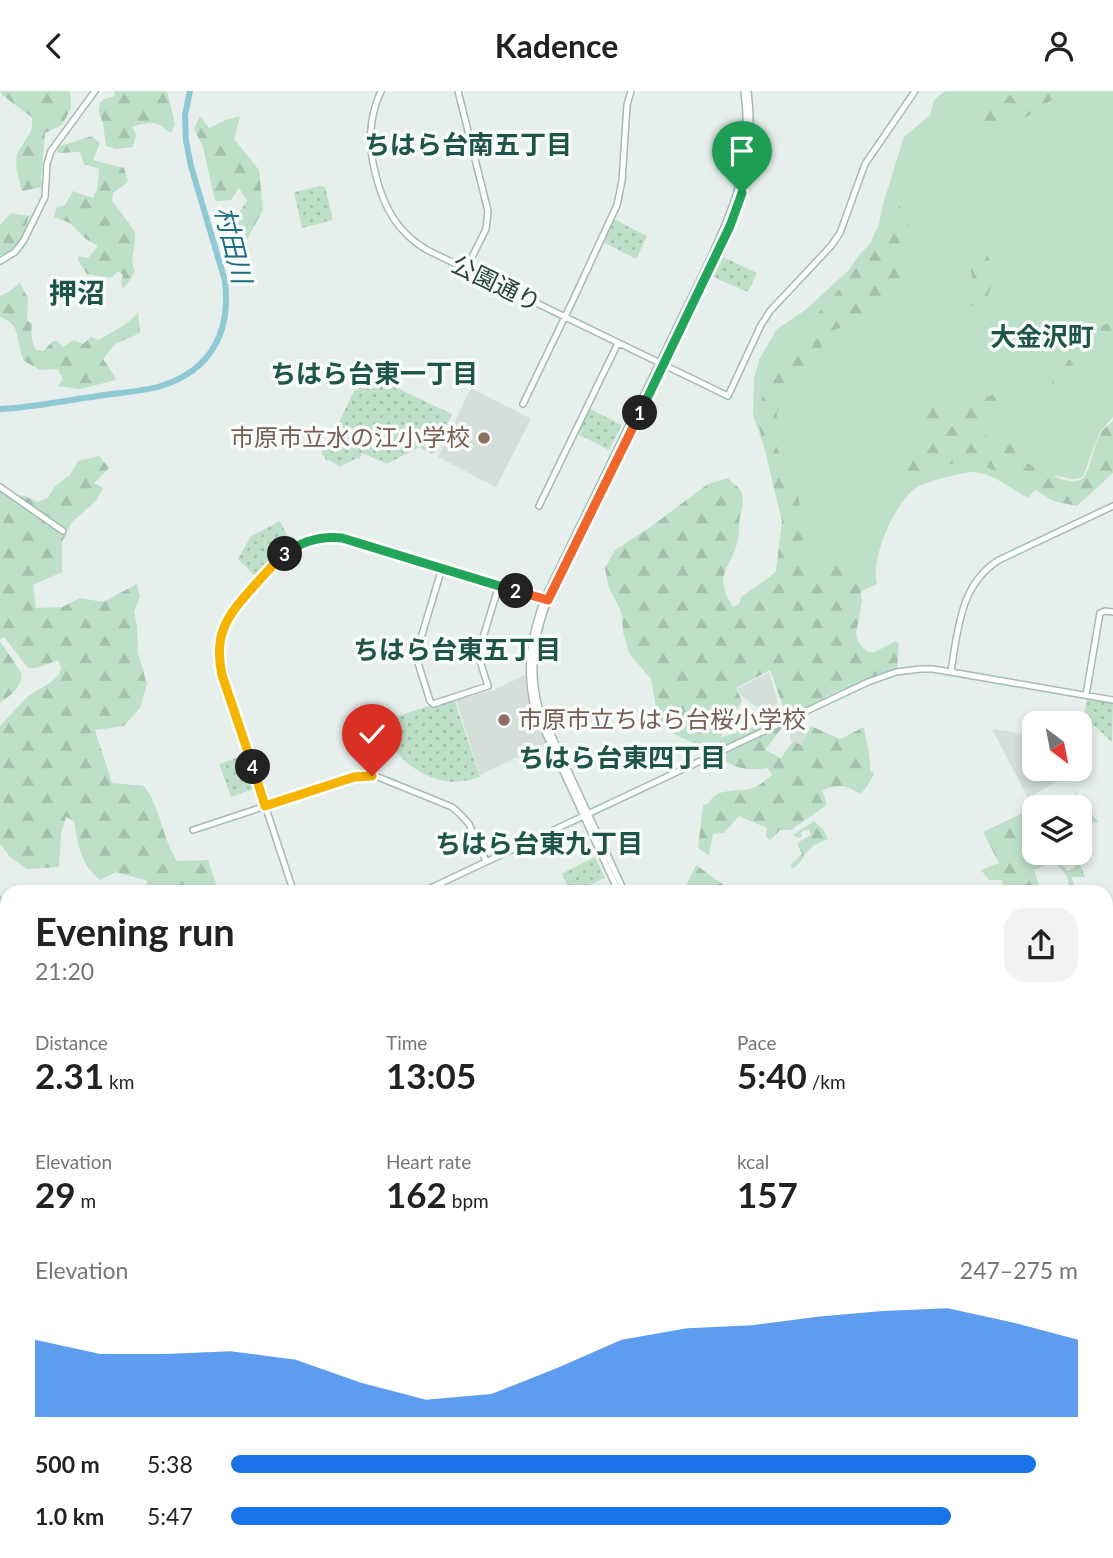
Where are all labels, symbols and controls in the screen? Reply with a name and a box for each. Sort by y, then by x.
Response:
text: Kadence [495,26,618,65]
icon: back [35,27,73,65]
icon: person [1040,27,1078,65]
pin [712,121,772,193]
district label: ちはら台南五丁目 [364,128,572,160]
icon: arrive [723,132,761,170]
water label: 村田川 [209,203,260,289]
street label: 公園通り [447,249,546,317]
district label: 押沼 [49,275,105,309]
district label: 大金沢町 [990,320,1094,352]
district label: ちはら台東一丁目 [270,357,478,389]
pin: 1 [622,395,658,431]
text: 1 [634,401,645,424]
place label: 市原市立水の江小学校 [230,422,470,451]
marker: 市原市立水の江小学校 [476,430,492,446]
pin: 3 [268,537,302,571]
text: 3 [279,542,290,565]
pin: 2 [498,573,534,609]
text: 2 [510,579,521,602]
district label: ちはら台東五丁目 [353,633,561,665]
pin [342,704,402,776]
place label: 市原市立ちはら台桜小学校 [518,704,806,733]
north arrow [1022,711,1092,781]
map controls [1022,711,1092,865]
marker: 市原市立ちはら台桜小学校 [496,712,512,728]
icon: check [353,715,391,753]
district label: ちはら台東四丁目 [518,741,726,773]
pin: 4 [236,749,270,785]
text: 4 [247,755,258,778]
button: layers [1022,795,1092,865]
district label: ちはら台東九丁目 [435,827,643,859]
text: Evening run [35,908,235,954]
button: share [1004,908,1078,982]
text: 21:20 [35,957,94,985]
text: Distance [35,1031,108,1054]
text: Time [386,1031,427,1054]
text: Pace [737,1031,776,1054]
text: 2.31 [35,1054,104,1096]
text: 13:05 [386,1054,476,1096]
text: 5:40 [737,1054,807,1096]
text: km [104,1070,134,1093]
text: /km [807,1070,846,1093]
text: Elevation [35,1150,112,1173]
text: Heart rate [386,1150,471,1173]
text: kcal [737,1150,769,1173]
text: 29 [35,1173,76,1215]
text: 162 [386,1173,447,1215]
text: 157 [737,1173,798,1215]
text: m [76,1189,96,1212]
text: bpm [447,1189,489,1212]
text: Elevation [35,1256,128,1284]
text: 247–275 m [960,1256,1078,1284]
text: 500 m [35,1450,100,1478]
text: 5:38 [147,1450,193,1478]
text: 1.0 km [35,1502,104,1530]
text: 5:47 [147,1502,193,1530]

